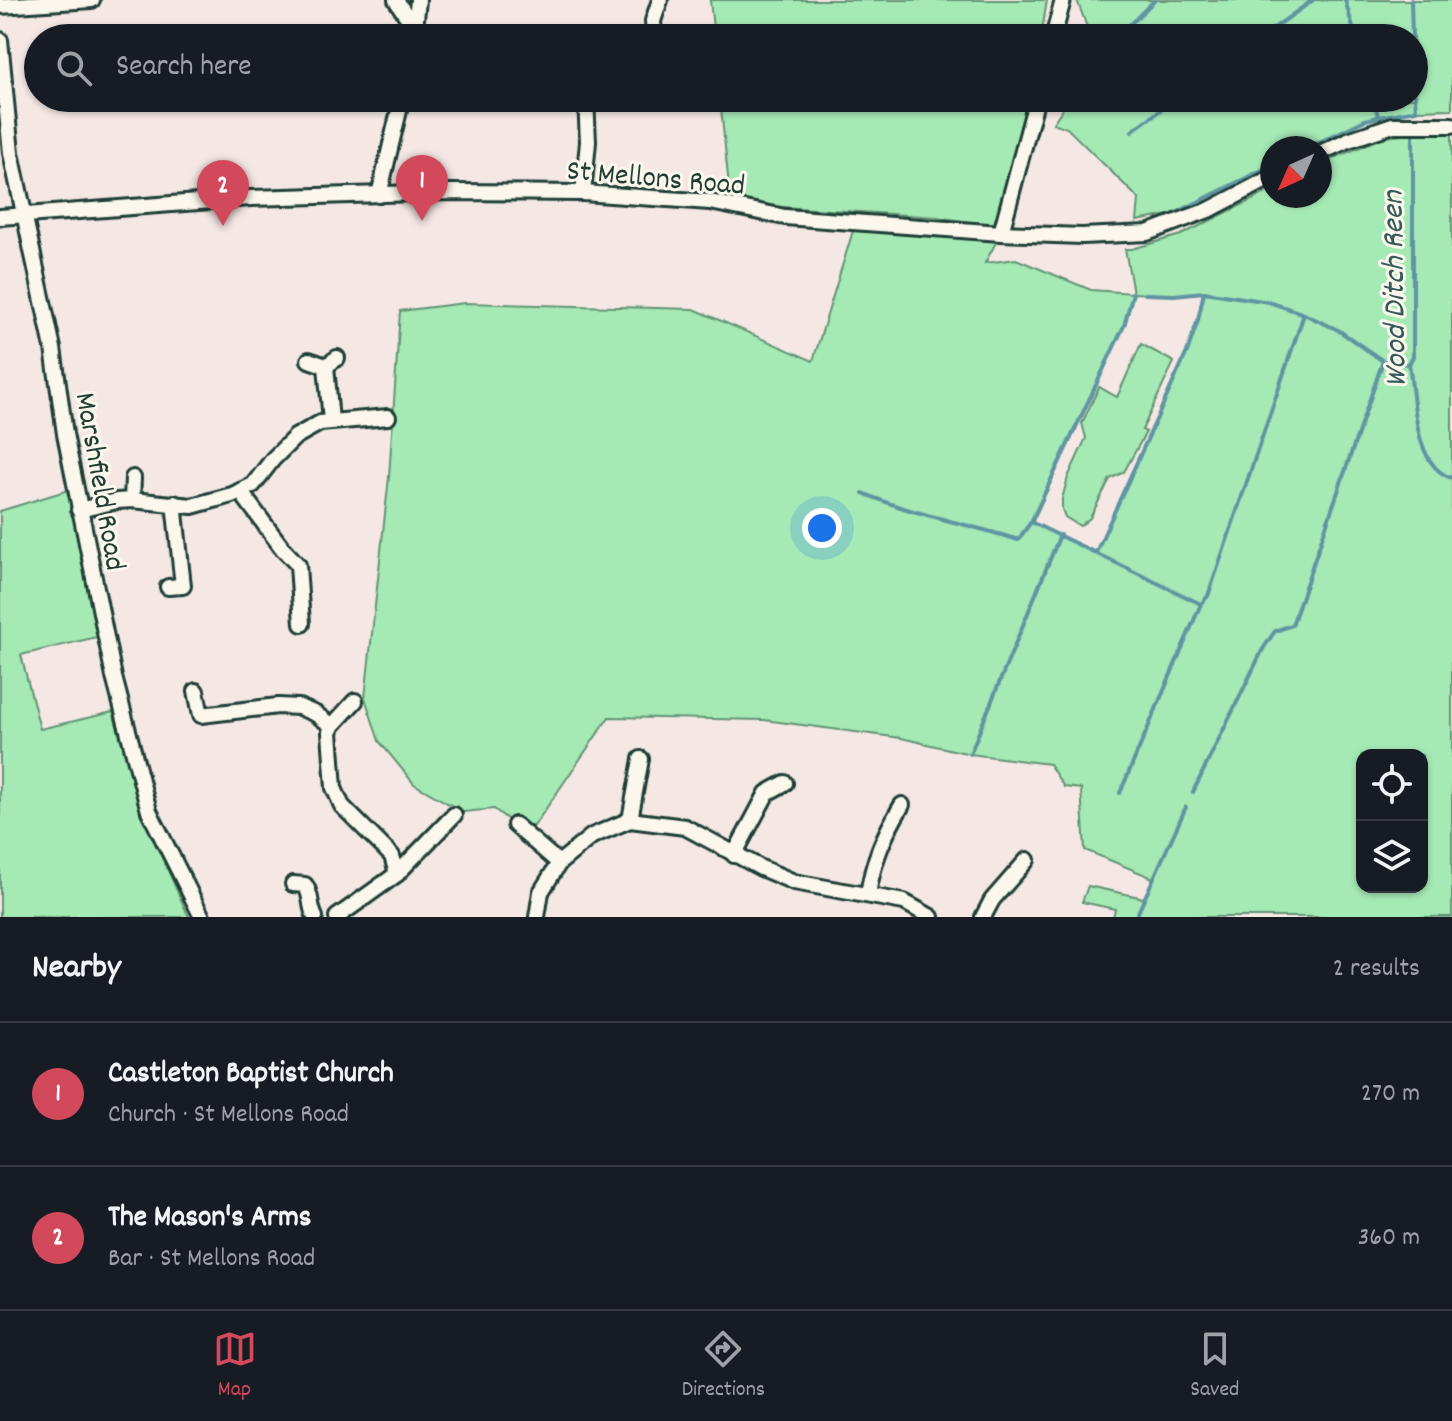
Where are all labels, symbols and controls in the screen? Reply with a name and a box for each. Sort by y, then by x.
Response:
search box [24,24,1428,112]
icon: search [52,46,96,90]
text: Search here [116,47,252,90]
north arrow [1260,136,1332,208]
street label: St Mellons Road [565,151,747,210]
pin: 1 [396,155,448,221]
pin: 2 [197,160,249,226]
water label: Wood Ditch Reen [1372,189,1422,388]
street label: Marshfield Road [61,389,134,574]
your location [802,508,842,548]
map controls [1356,749,1428,893]
button: locate [1356,749,1428,821]
button: layers [1356,821,1428,893]
text: Nearby [32,945,121,994]
text: 2 results [1333,951,1420,988]
text: Castleton Baptist Church [108,1054,394,1097]
text: 1 [55,1076,61,1113]
text: 270 m [1361,1076,1420,1113]
text: Church · St Mellons Road [108,1097,349,1134]
text: The Mason's Arms [108,1198,311,1241]
text: 2 [52,1220,64,1257]
text: 360 m [1358,1220,1420,1257]
text: Bar · St Mellons Road [108,1241,315,1278]
tab: Map [213,1327,257,1406]
tab: Directions [682,1327,765,1406]
tab: Saved [1190,1327,1239,1406]

